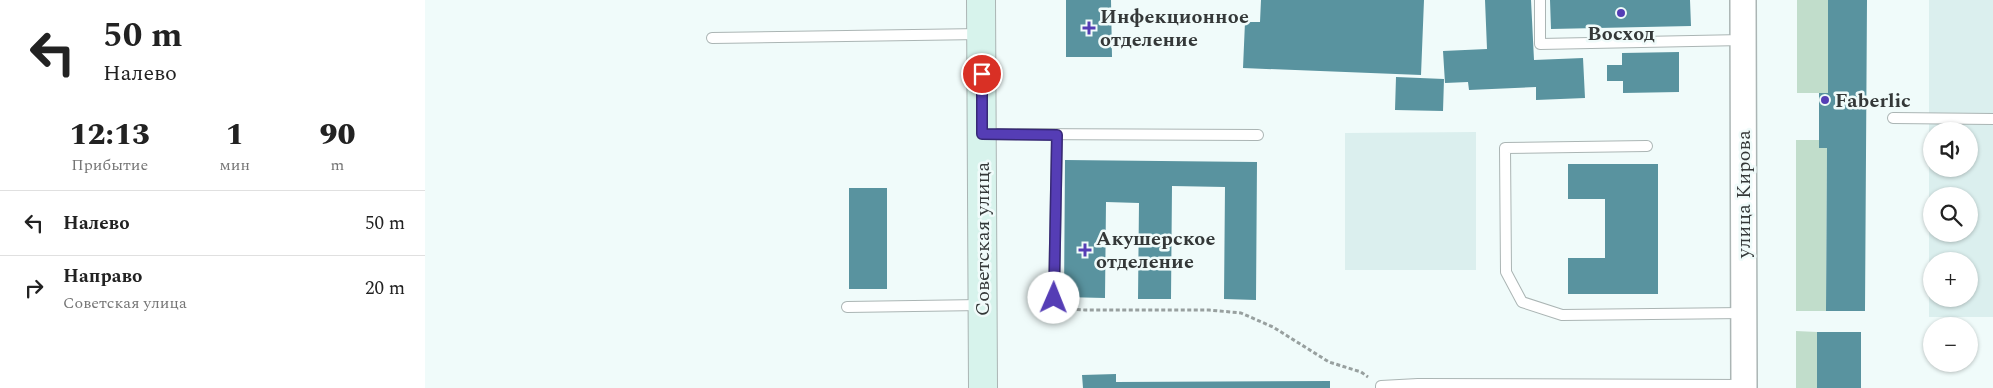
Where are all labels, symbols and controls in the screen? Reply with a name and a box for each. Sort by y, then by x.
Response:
place label: Инфекционное отделение [1100,2,1249,55]
marker: Восход [1615,7,1627,19]
text: 50 m [103,9,183,62]
place label: Восход [1587,19,1655,49]
icon: left [20,20,85,85]
marker: Инфекционное отделение [1082,21,1096,35]
pin [961,53,1003,95]
text: Налево [103,57,177,90]
icon: arrive [968,60,996,88]
place label: Faberlic [1835,86,1911,116]
marker: Faberlic [1819,94,1831,106]
text: 12:13 [70,112,150,158]
text: 1 [226,112,244,158]
text: 90 [319,112,355,158]
map controls [1923,122,1978,372]
button: sound [1923,122,1978,177]
street label: улица Кирова [1729,130,1759,259]
text: Прибытие [71,153,148,177]
text: мин [220,153,250,177]
text: m [331,153,344,177]
street label: Советская улица [968,161,998,316]
button: search [1923,187,1978,242]
icon: left [20,209,48,237]
text: Налево [63,209,130,238]
text: 50 m [365,209,405,238]
place label: Акушерское отделение [1096,224,1216,277]
marker: Акушерское отделение [1078,243,1092,257]
button: + [1923,252,1978,307]
text: Направо [63,262,142,291]
position arrow [1027,271,1079,323]
icon: right [20,274,48,302]
text: 20 m [365,274,405,303]
text: Советская улица [63,291,187,315]
button: − [1923,317,1978,372]

